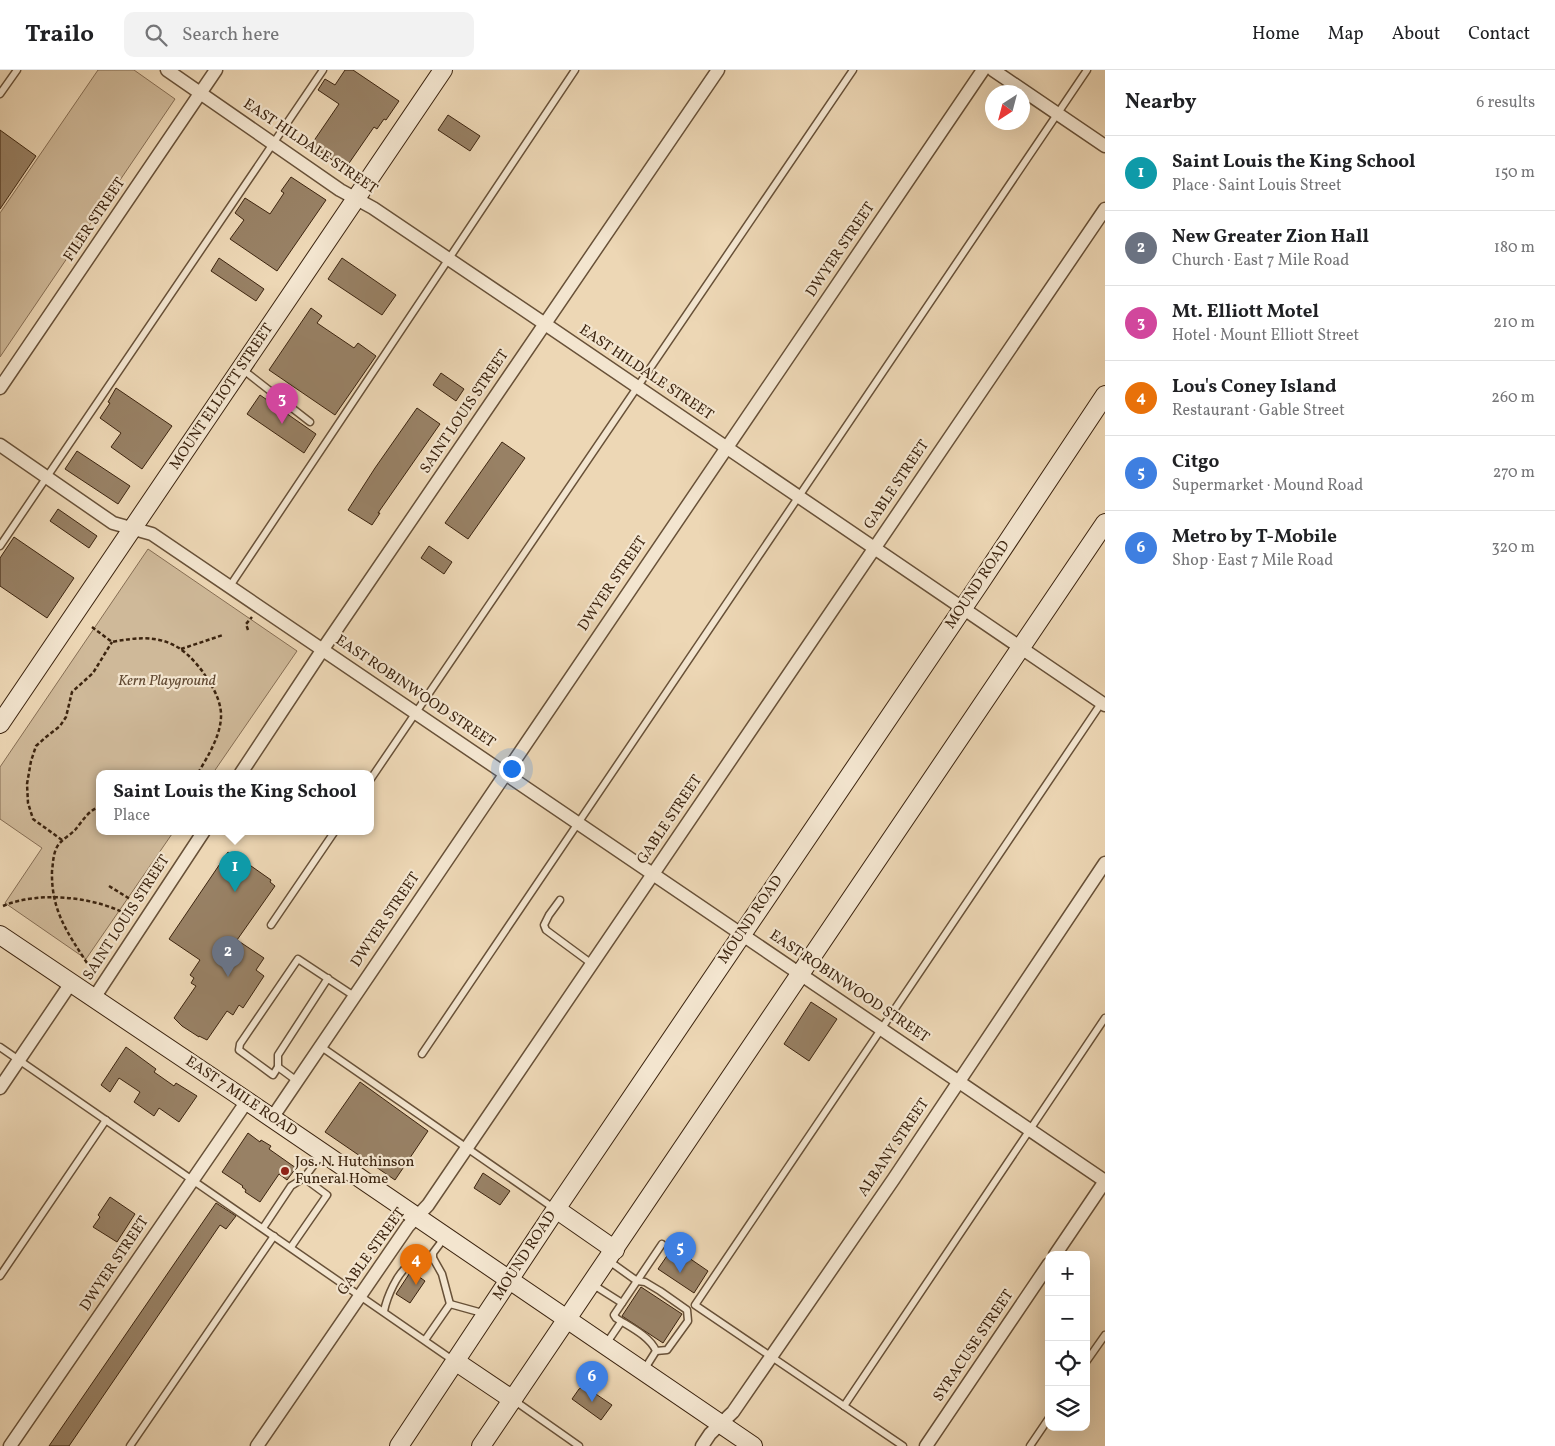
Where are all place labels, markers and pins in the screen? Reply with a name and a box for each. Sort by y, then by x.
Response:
pin: 3 [266,383,298,424]
pin: 1 [219,851,251,892]
pin: 2 [212,936,244,977]
place label: Jos. N. Hutchinson Funeral Home [295,1152,415,1190]
marker: Jos. N. Hutchinson Funeral Home [279,1165,291,1177]
pin: 5 [664,1232,696,1273]
pin: 4 [400,1244,432,1285]
pin: 6 [576,1361,608,1402]

